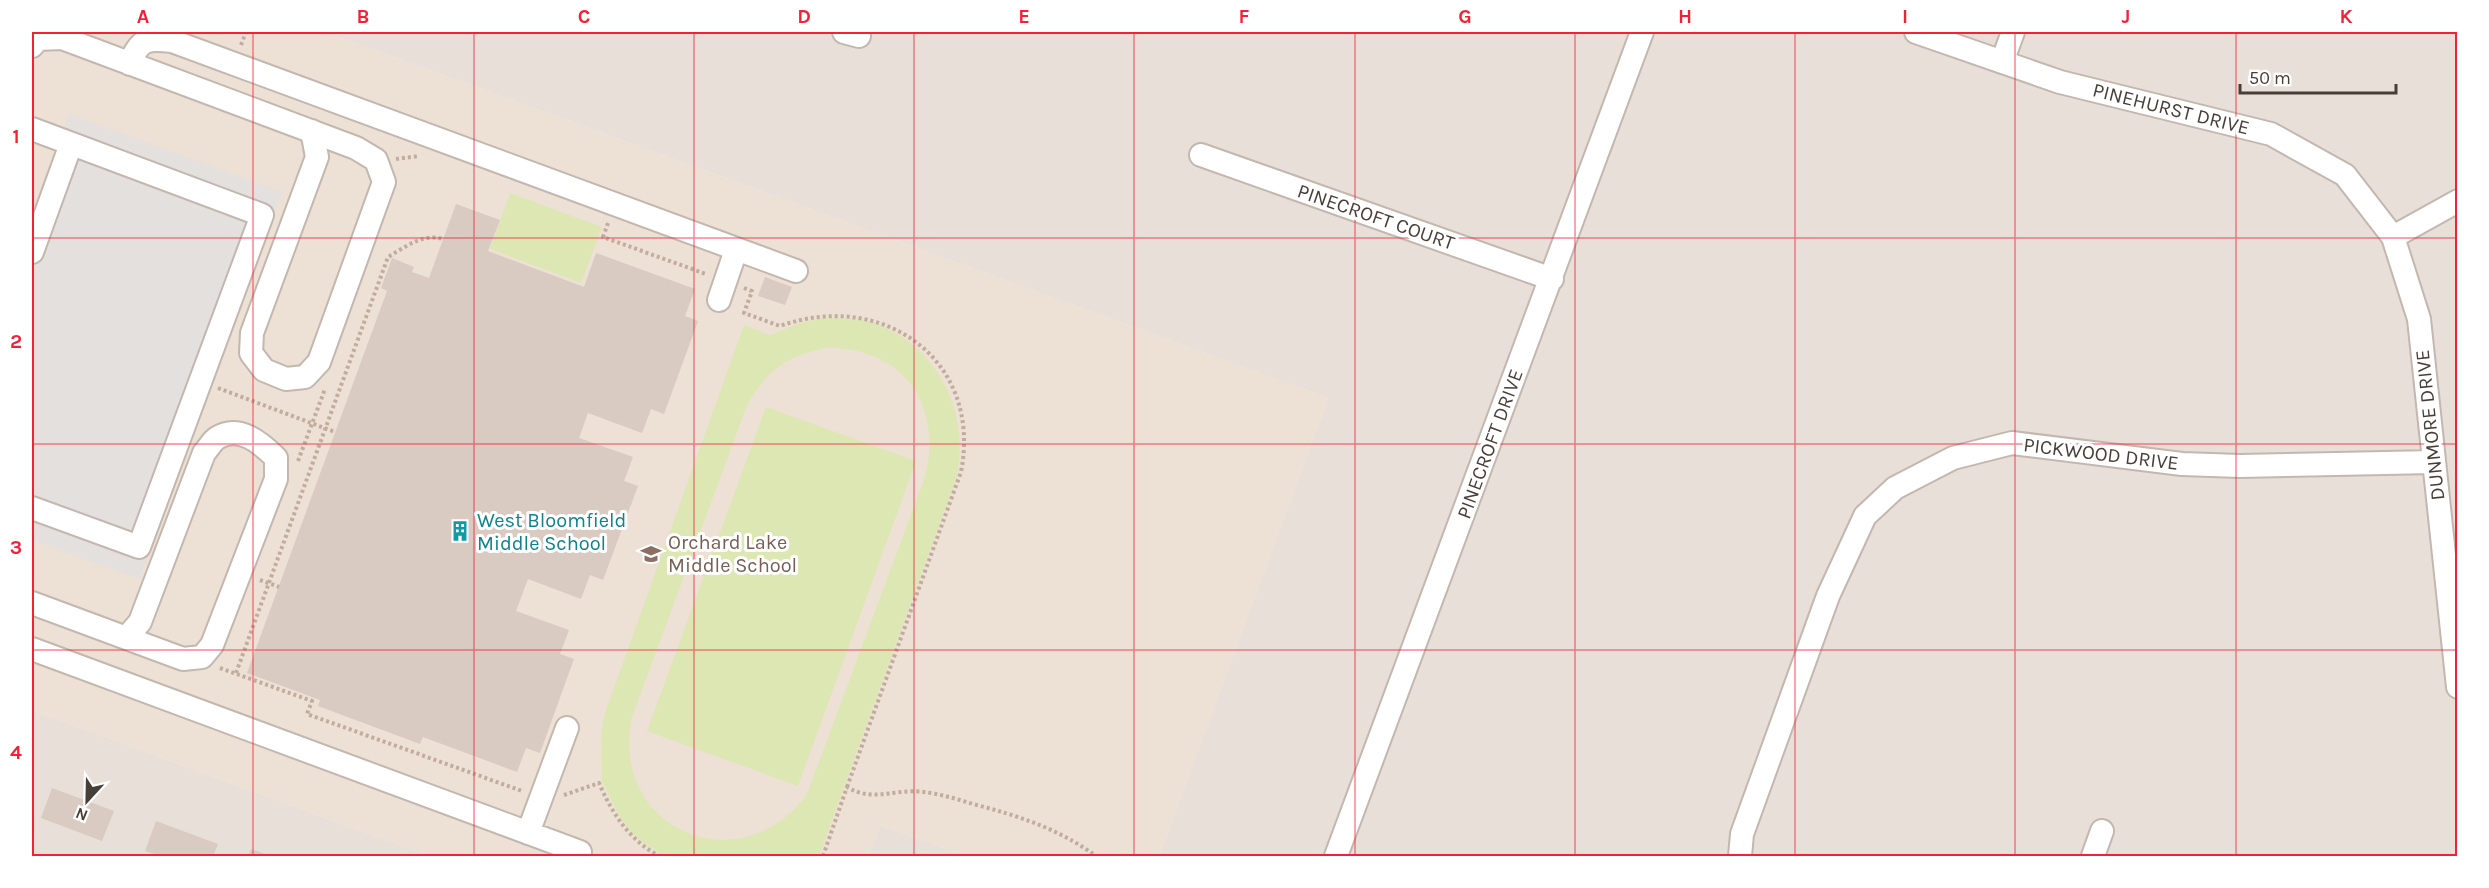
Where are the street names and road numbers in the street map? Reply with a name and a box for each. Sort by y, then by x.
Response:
street label: PINEHURST DRIVE [2090,78,2252,140]
street label: PINECROFT COURT [1294,179,1458,255]
street label: DUNMORE DRIVE [2411,348,2449,502]
street label: PINECROFT DRIVE [1452,366,1528,522]
street label: PICKWOOD DRIVE [2022,433,2180,475]

